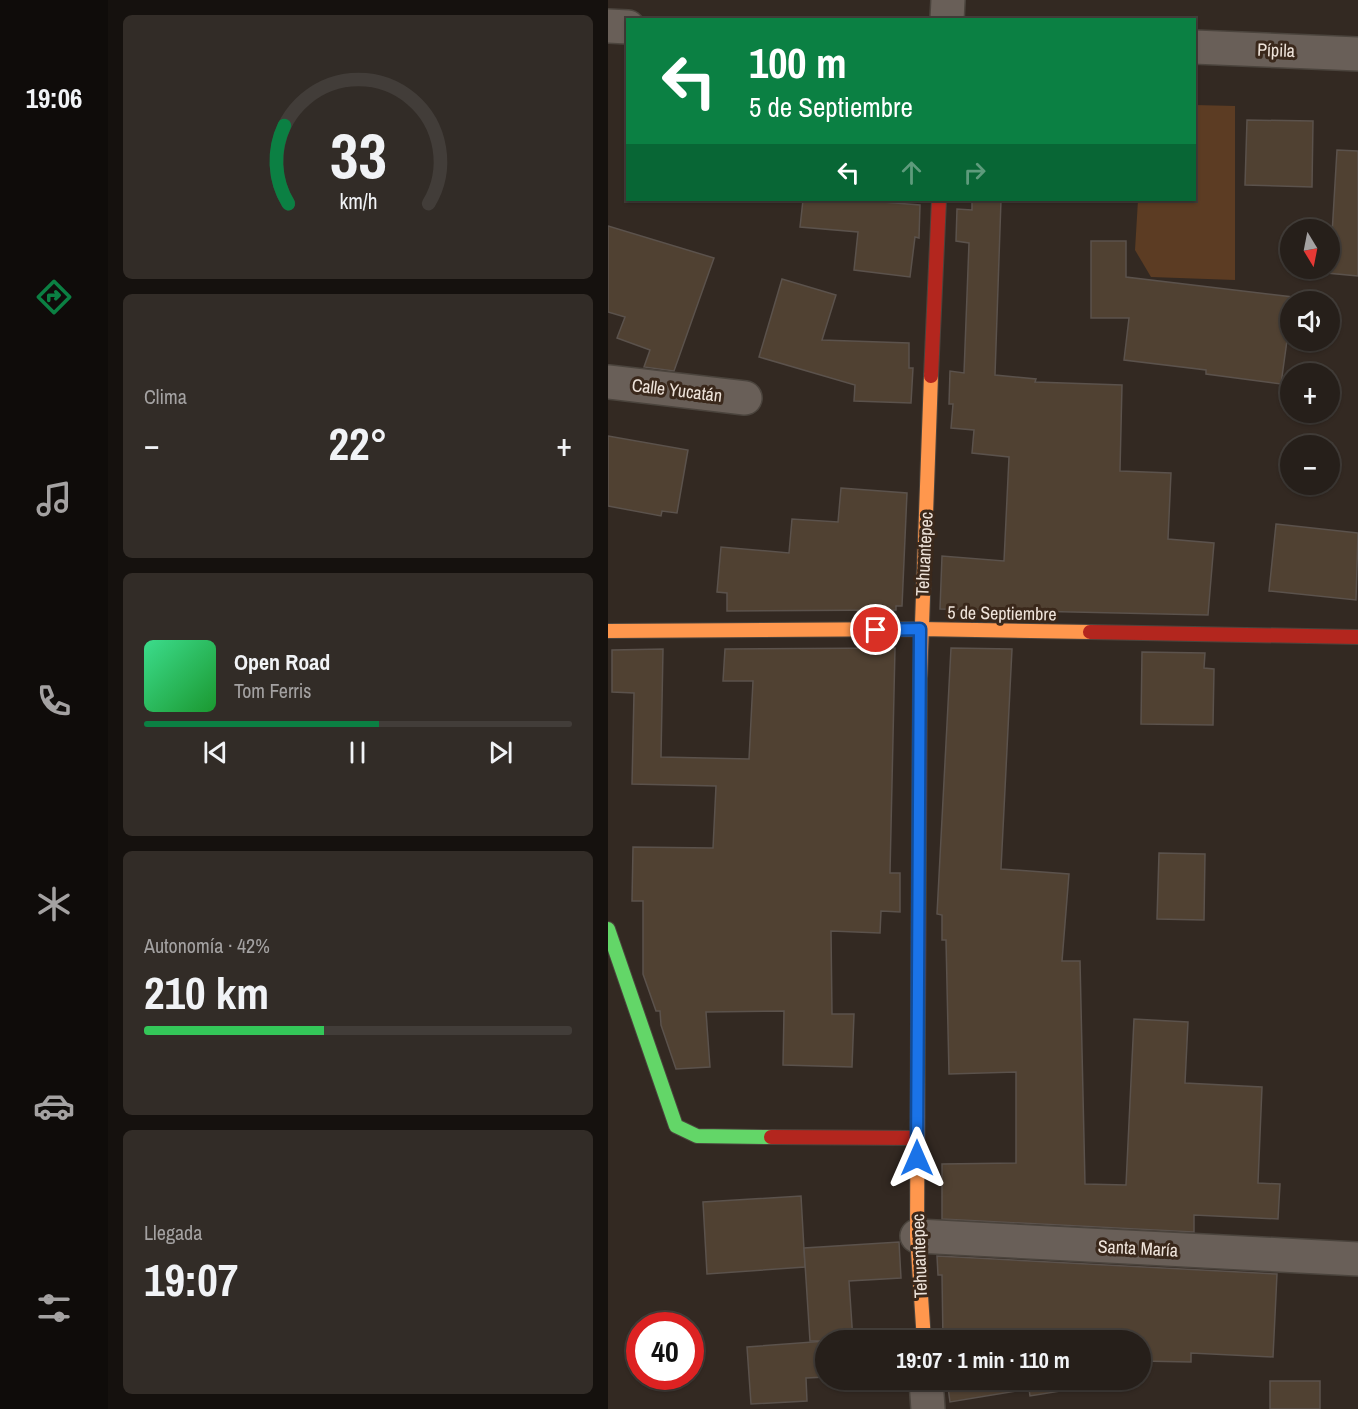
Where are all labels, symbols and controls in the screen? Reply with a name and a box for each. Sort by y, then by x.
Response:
text: 100 m [749,35,847,91]
street label: Pípila [1257,37,1295,63]
icon: left [650,42,728,120]
text: 19:06 [26,80,82,116]
text: 5 de Septiembre [749,89,913,125]
text: 33 [330,113,386,197]
icon: left [832,156,865,189]
icon: ahead [895,156,928,189]
icon: right [958,156,991,189]
text: km/h [339,187,377,216]
north arrow [1280,219,1340,279]
map controls [1280,219,1340,495]
icon: directions [33,276,75,318]
button: sound [1280,291,1340,351]
button: + [1280,363,1340,423]
street label: Calle Yucatán [630,372,724,408]
text: Clima [144,383,187,410]
text: 22° [328,413,388,474]
text: − [144,422,160,466]
text: + [556,422,572,466]
button: − [1280,435,1340,495]
icon: music [33,478,75,520]
street label: Tehuantepec [909,511,939,597]
street label: 5 de Septiembre [947,600,1057,626]
pin [850,604,901,655]
icon: arrive [859,613,892,646]
text: Open Road [234,647,330,677]
text: Tom Ferris [234,677,312,704]
icon: phone [33,680,75,722]
icon: previous [199,736,232,769]
icon: pause [341,736,374,769]
icon: next [484,736,517,769]
icon: climate [33,883,75,925]
text: Autonomía · 42% [144,932,270,959]
text: 210 km [144,962,269,1023]
icon: car [33,1085,75,1127]
position arrow [885,1126,949,1190]
street label: Tehuantepec [905,1213,933,1299]
text: Llegada [144,1219,202,1246]
street label: Santa María [1097,1233,1179,1263]
text: 19:07 [144,1249,238,1310]
icon: filters [33,1287,75,1329]
speed limit sign: 40 [626,1312,704,1390]
text: 19:07 · 1 min · 110 m [896,1345,1070,1375]

